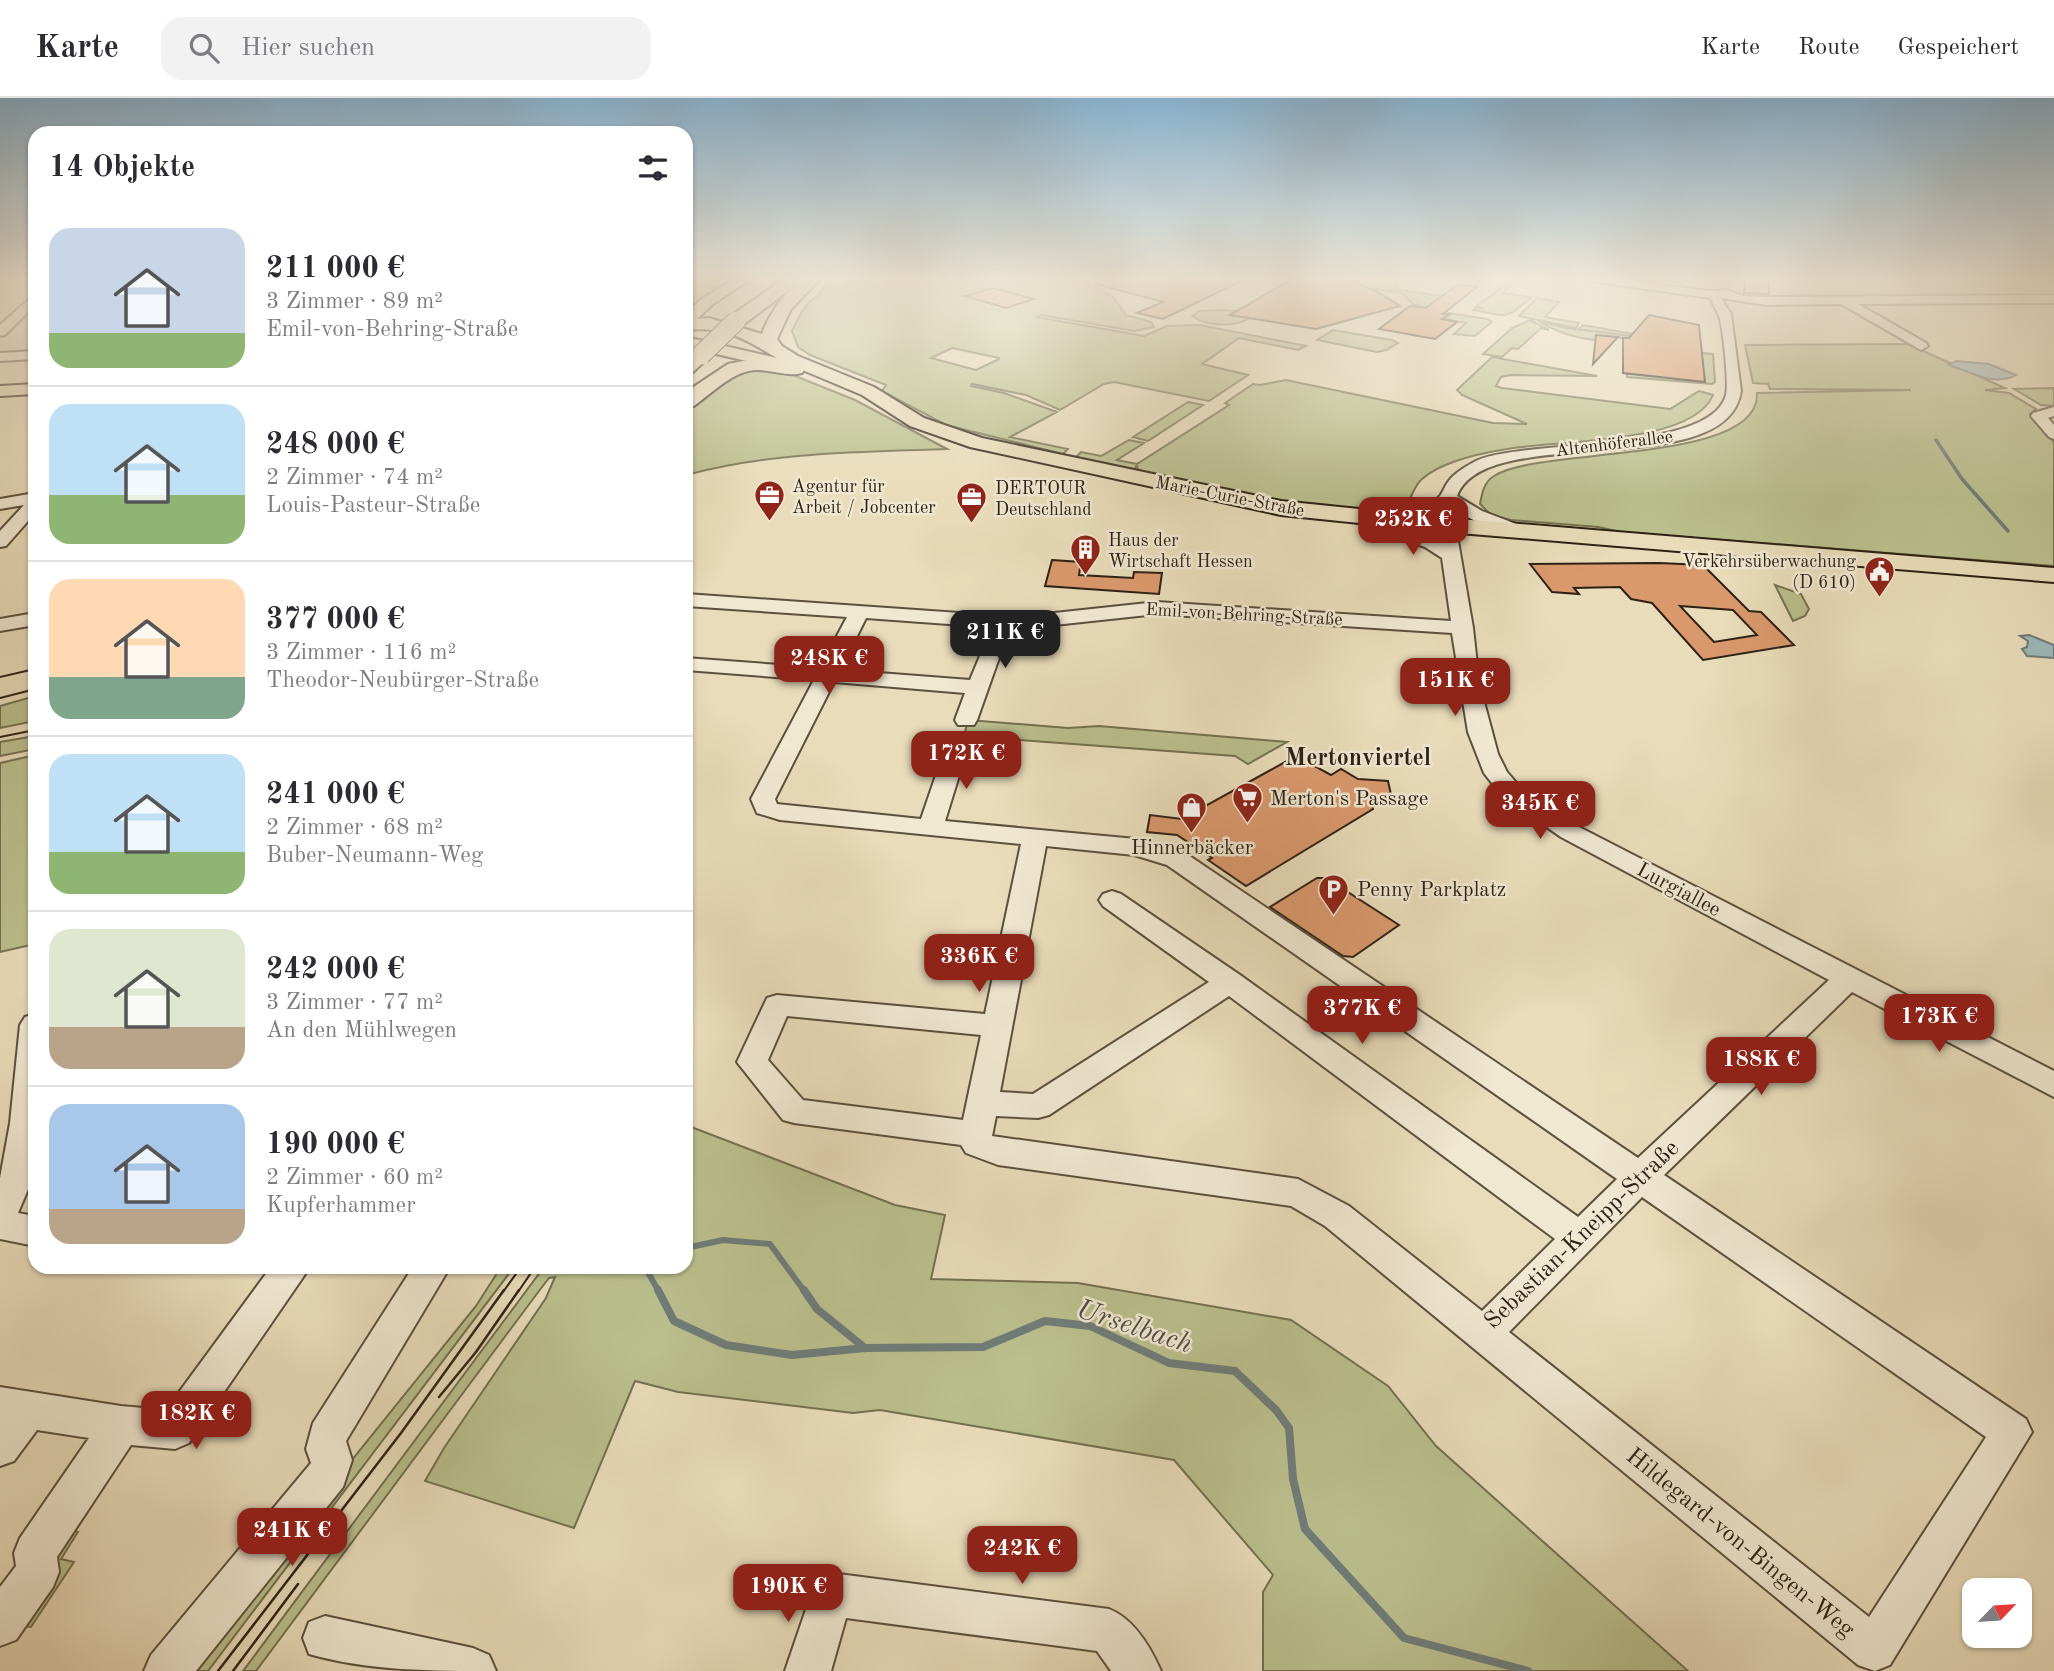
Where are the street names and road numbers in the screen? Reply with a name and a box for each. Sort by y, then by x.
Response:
street label: Altenhöferallee [1554,428,1674,460]
street label: Marie-Curie-Straße [1154,474,1306,520]
street label: Emil-von-Behring-Straße [1145,601,1343,629]
street label: Lurgiallee [1633,859,1724,921]
street label: Sebastian-Kneipp-Straße [1481,1136,1684,1334]
street label: Hildegard-von-Bingen-Weg [1621,1444,1858,1643]

